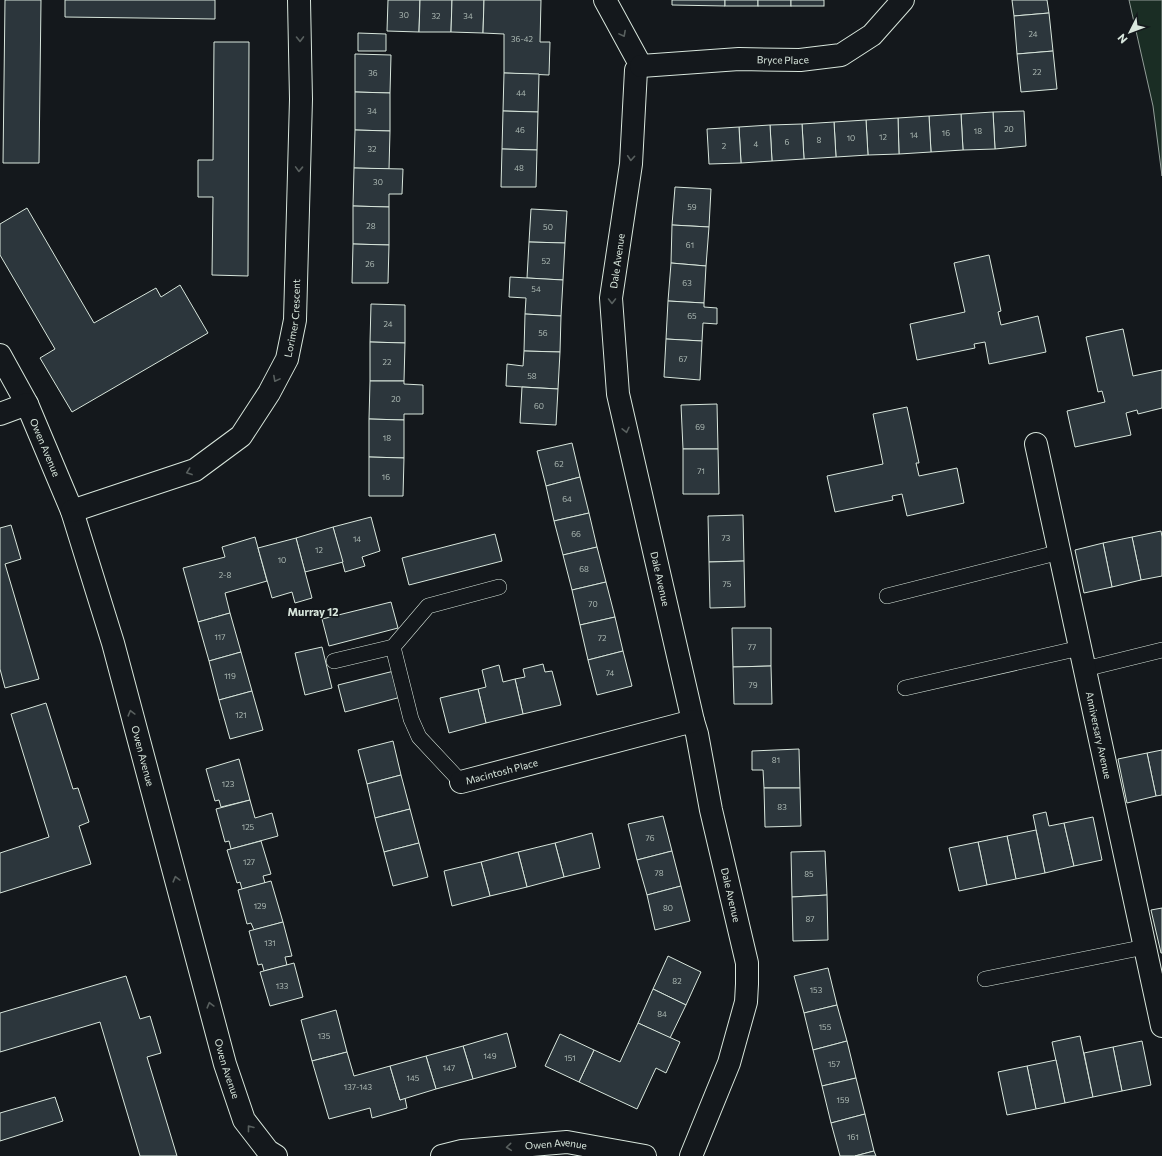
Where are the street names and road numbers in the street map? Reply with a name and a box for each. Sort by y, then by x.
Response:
street label: Bryce Place [757,53,809,66]
street label: Dale Avenue [607,233,627,289]
street label: Lorimer Crescent [282,279,302,358]
street label: Owen Avenue [28,416,63,478]
street label: Dale Avenue [648,550,672,607]
street label: Anniversary Avenue [1084,690,1114,780]
street label: Owen Avenue [129,724,157,787]
street label: Macintosh Place [464,756,539,787]
street label: Dale Avenue [719,866,743,923]
street label: Owen Avenue [213,1037,242,1100]
street label: Owen Avenue [524,1136,588,1152]

